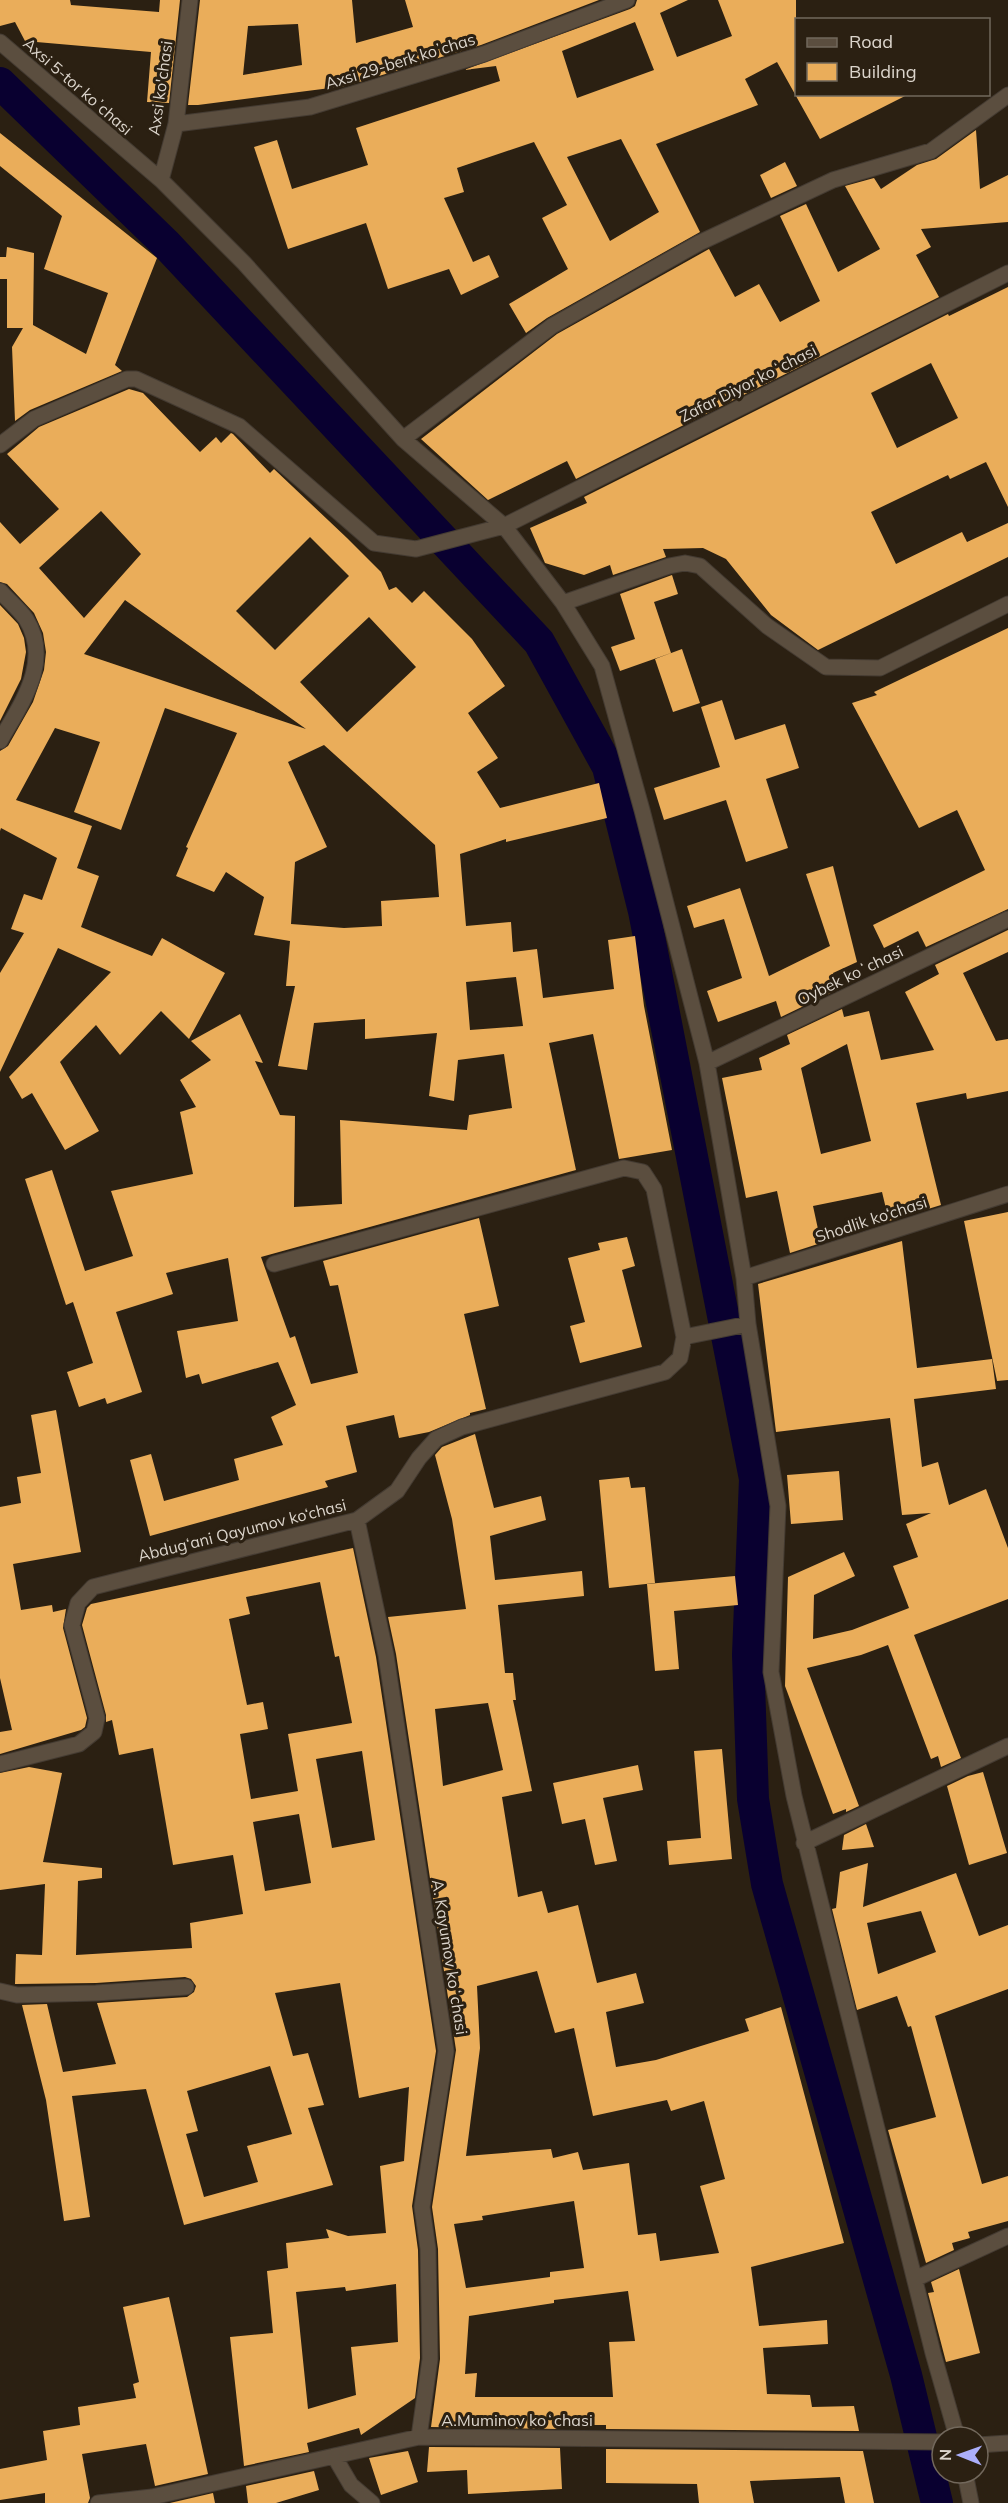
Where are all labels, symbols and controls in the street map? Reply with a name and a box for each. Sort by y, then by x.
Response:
legend [795,18,990,96]
street label: Аxsi 29-berk koʼchas [323,29,478,93]
text: Road [849,30,893,53]
street label: Аxsi 5-tor koʼchasi [19,33,137,139]
street label: Axsi ko'chasi [143,39,177,137]
text: Building [849,60,917,83]
street label: Zafar Diyor koʻchasi [676,340,820,426]
street label: Oybek koʻchasi [794,941,906,1009]
street label: Shodlik ko‘chasi [813,1192,929,1246]
street label: Abdug‘ani Qayumov ko‘chasi [136,1494,348,1566]
street label: A. Kayumov koʻchasi [428,1878,472,2036]
street label: A.Muminov koʻchasi [441,2410,593,2430]
north arrow [930,2425,990,2485]
text: N [935,2449,955,2461]

